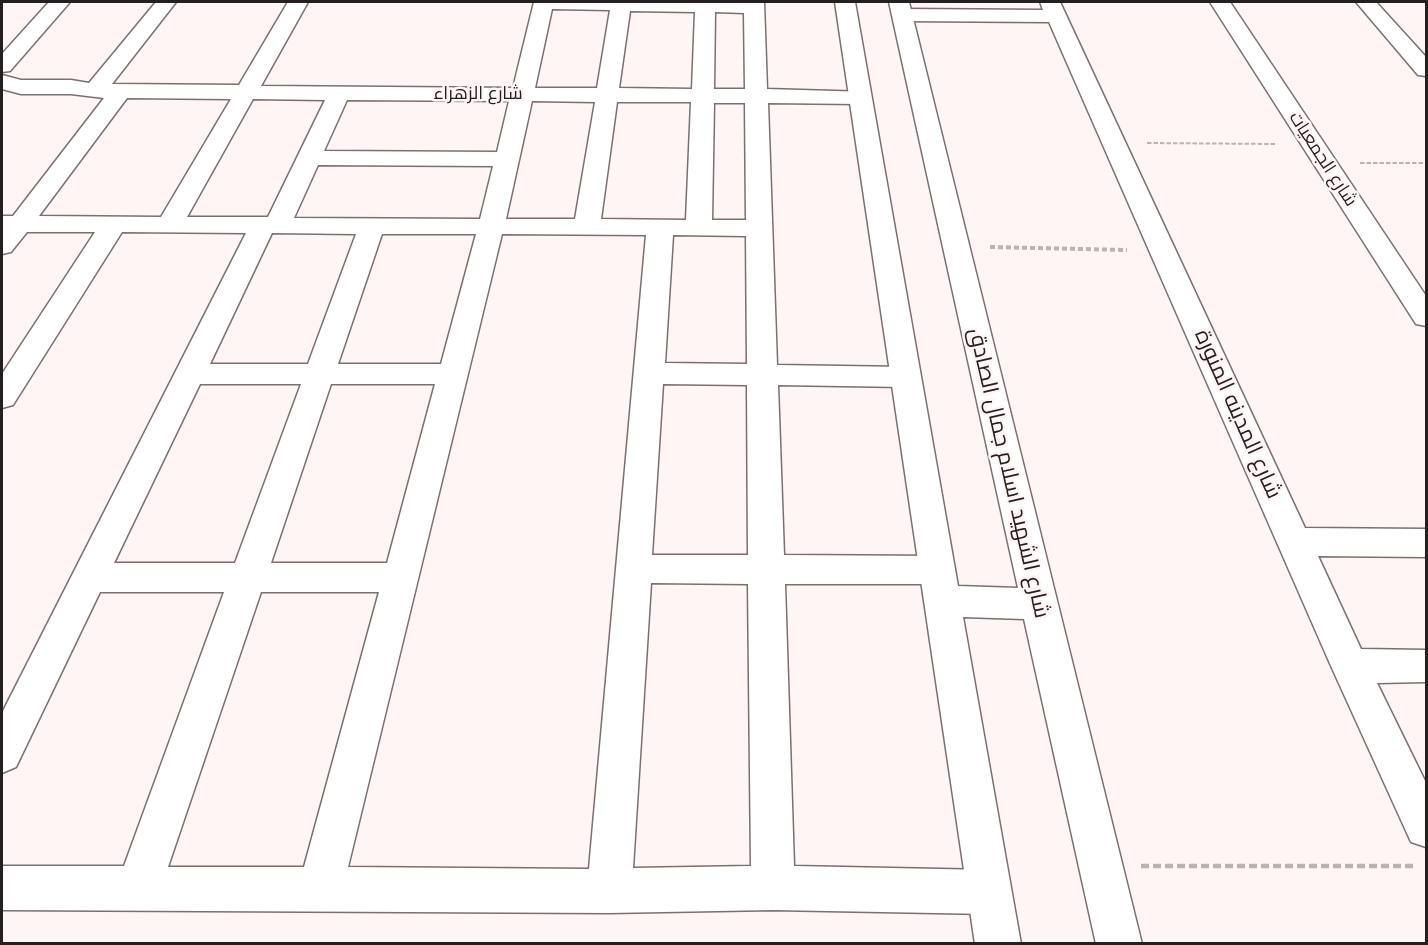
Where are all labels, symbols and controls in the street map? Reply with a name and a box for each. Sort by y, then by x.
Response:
street label: شارع الزهراء [433,83,523,105]
street label: شارع الجمعيات [1284,108,1362,210]
street label: شارع الشهيد اسلام جمال الصادق [963,325,1055,621]
street label: شارع المدينه المنورة [1189,325,1287,503]

